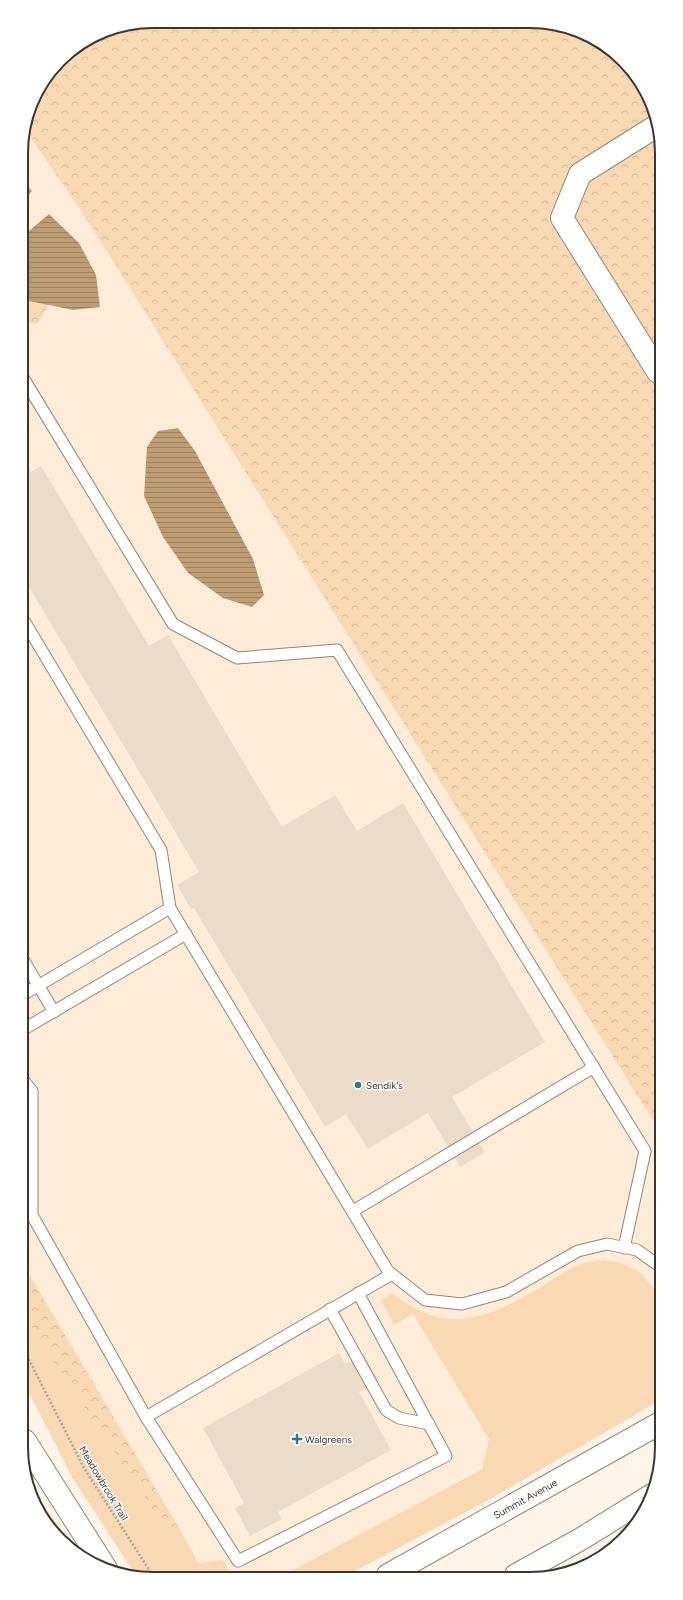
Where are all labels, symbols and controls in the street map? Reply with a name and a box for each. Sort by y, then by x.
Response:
place label: Sendik's [366,1079,403,1092]
marker: Sendik's [353,1080,363,1090]
place label: Walgreens [305,1433,352,1446]
marker: Walgreens [292,1434,302,1444]
street label: Meadowbrook Trail [76,1444,131,1523]
street label: Summit Avenue [491,1476,560,1522]

